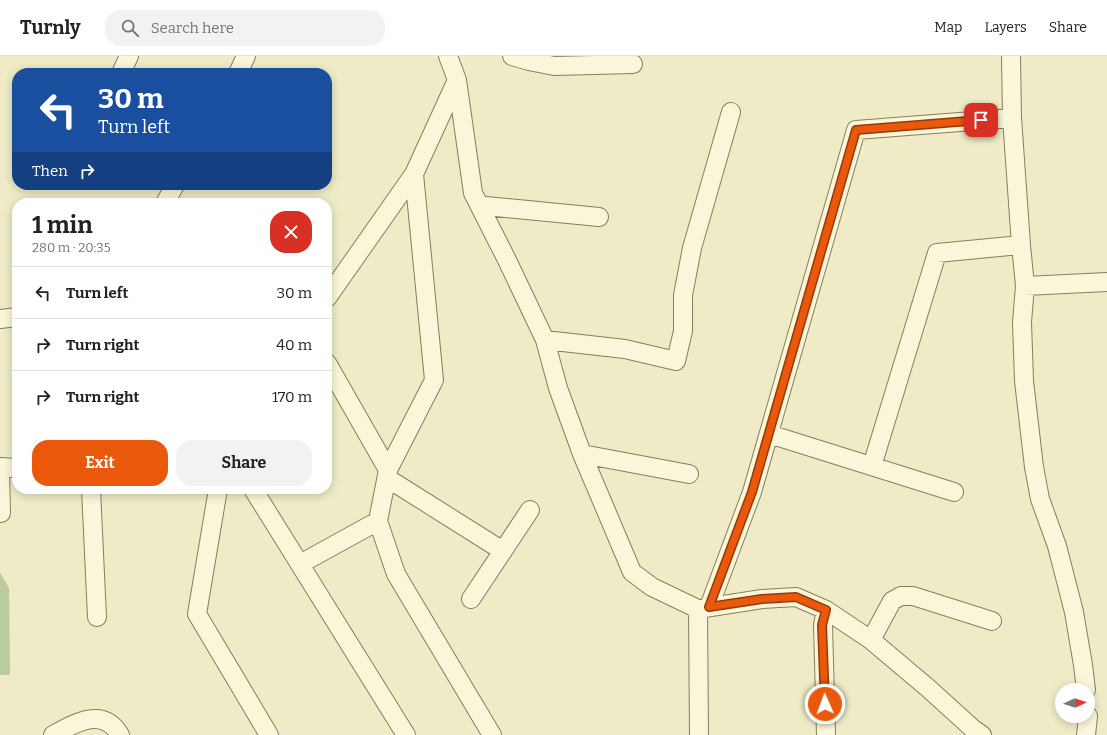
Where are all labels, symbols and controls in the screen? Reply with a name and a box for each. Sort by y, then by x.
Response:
search box [105,10,385,46]
text: Turnly [20,16,81,39]
icon: search [119,17,141,39]
text: Search here [151,19,234,37]
text: Map [934,19,962,36]
text: Layers [984,19,1027,36]
text: Share [1049,19,1087,36]
text: 30 m [98,82,164,115]
icon: left [32,84,84,136]
pin [964,103,998,137]
icon: arrive [970,109,992,131]
text: Turn left [98,116,170,138]
icon: right [76,160,98,182]
text: Then [32,162,68,180]
text: 1 min [32,211,93,239]
button: close [270,211,312,253]
text: 280 m · 20:35 [32,240,111,255]
icon: left [32,282,54,304]
text: Turn left [66,284,128,302]
text: 30 m [277,284,312,302]
icon: right [32,334,54,356]
text: Turn right [66,336,139,354]
text: 40 m [276,336,312,354]
icon: right [32,386,54,408]
text: Turn right [66,388,139,406]
text: 170 m [272,388,312,406]
button: Exit [32,440,168,486]
button: Share [176,440,312,486]
position arrow [804,683,846,725]
north arrow [1055,683,1095,723]
map controls [1055,683,1095,723]

